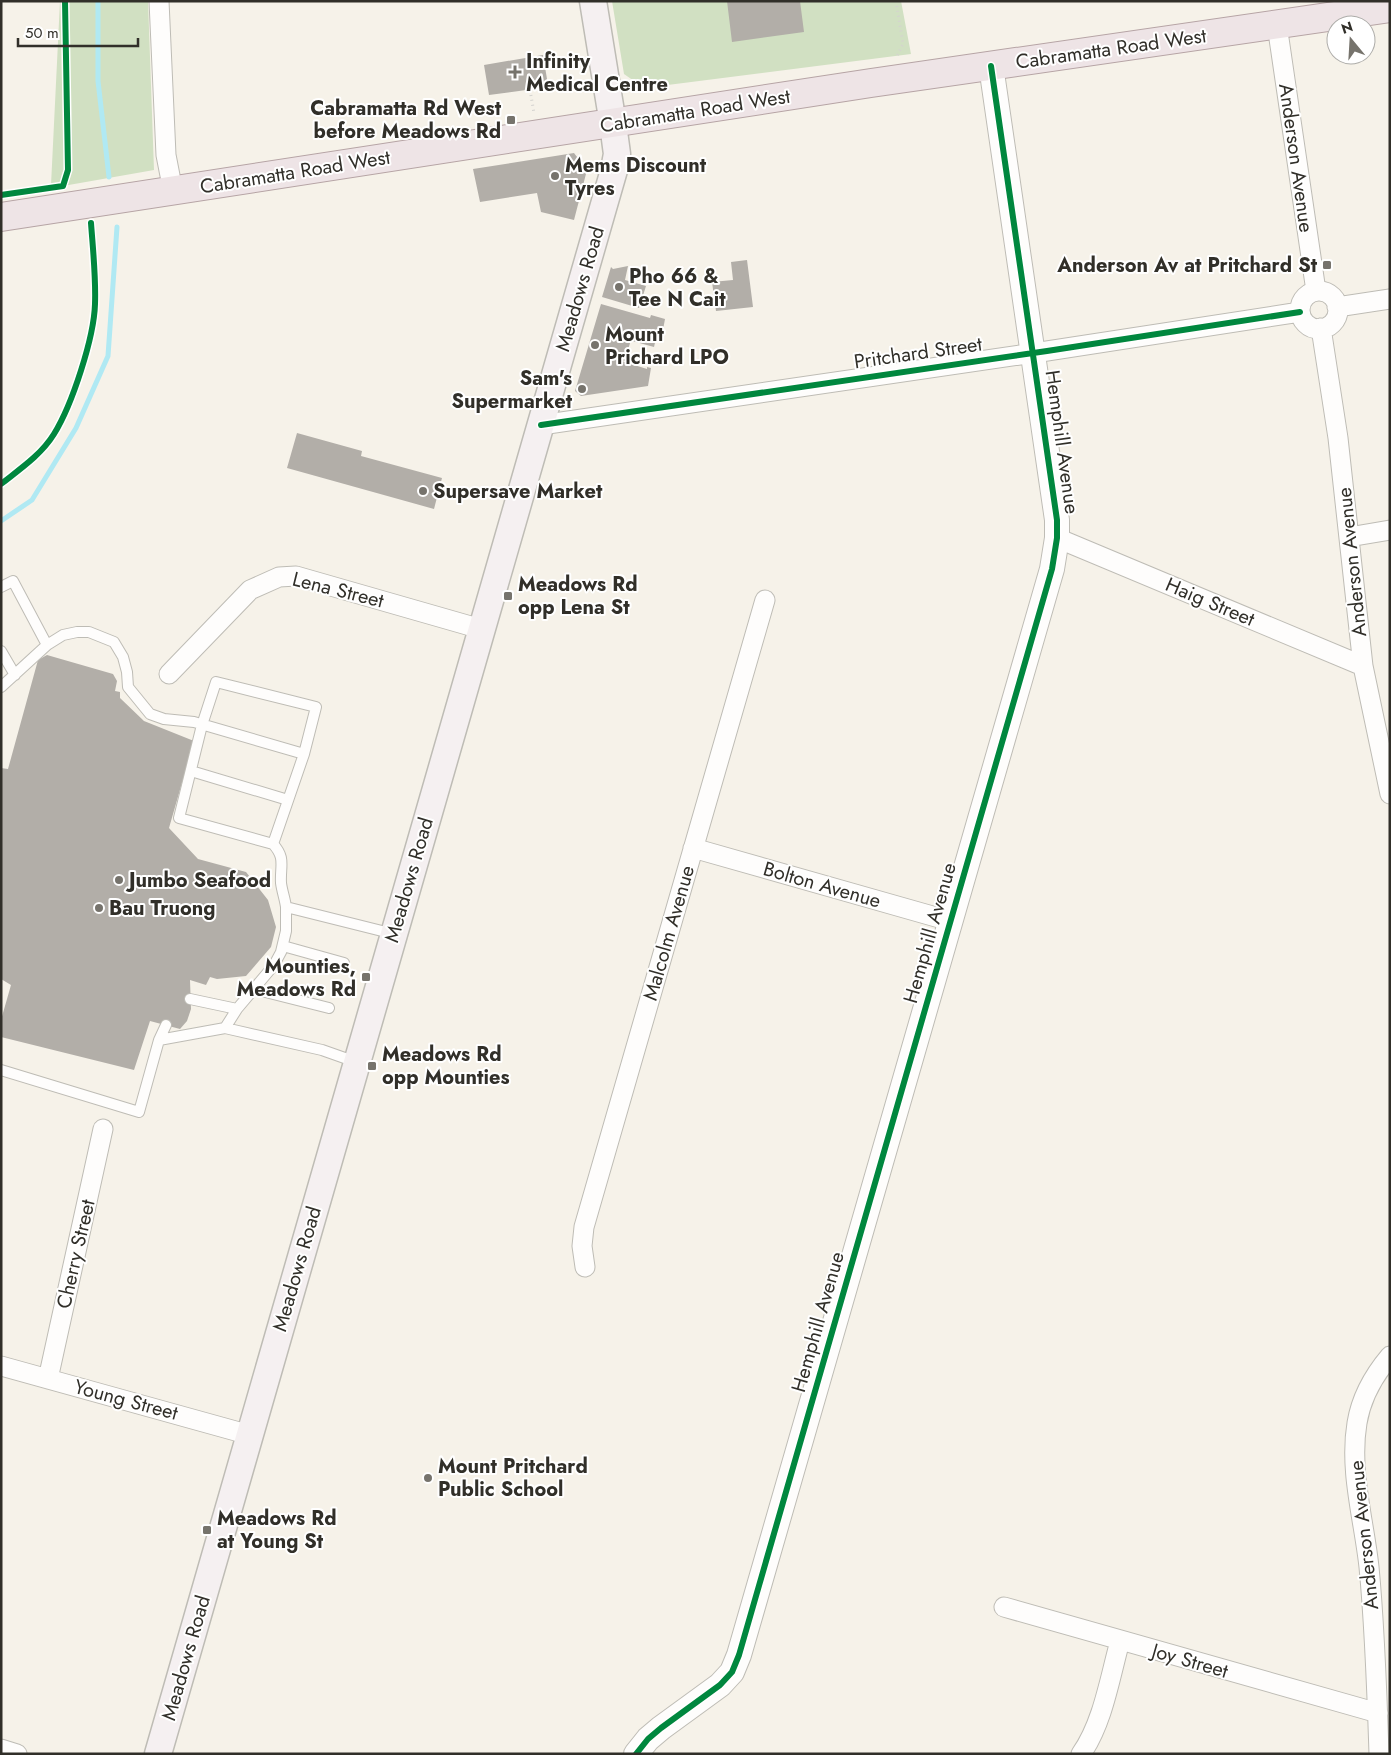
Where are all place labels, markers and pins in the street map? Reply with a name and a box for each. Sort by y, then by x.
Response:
place label: Infinity Medical Centre [526,47,668,99]
marker: Infinity Medical Centre [508,65,522,79]
place label: Cabramatta Rd West before Meadows Rd [310,94,502,146]
marker: Cabramatta Rd West before Meadows Rd [505,114,517,126]
place label: Mems Discount Tyres [565,151,707,203]
marker: Mems Discount Tyres [549,170,561,182]
place label: Anderson Av at Pritchard St [1056,251,1318,280]
marker: Anderson Av at Pritchard St [1321,259,1333,271]
place label: Pho 66 & Tee N Cait [629,262,726,314]
marker: Pho 66 & Tee N Cait [613,281,625,293]
place label: Mount Prichard LPO [605,320,729,372]
marker: Mount Prichard LPO [589,339,601,351]
place label: Sam's Supermarket [452,364,573,416]
marker: Sam's Supermarket [576,383,588,395]
place label: Supersave Market [433,477,603,506]
marker: Supersave Market [417,485,429,497]
place label: Meadows Rd opp Lena St [518,570,638,622]
marker: Meadows Rd opp Lena St [502,590,514,602]
place label: Jumbo Seafood [125,866,271,895]
marker: Jumbo Seafood [113,874,125,886]
place label: Bau Truong [109,894,215,923]
marker: Bau Truong [93,902,105,914]
place label: Mounties, Meadows Rd [236,952,356,1004]
marker: Mounties, Meadows Rd [360,971,372,983]
place label: Meadows Rd opp Mounties [382,1040,510,1092]
marker: Meadows Rd opp Mounties [366,1060,378,1072]
place label: Mount Pritchard Public School [438,1452,588,1504]
marker: Mount Pritchard Public School [422,1472,434,1484]
place label: Meadows Rd at Young St [217,1504,337,1556]
marker: Meadows Rd at Young St [201,1524,213,1536]

